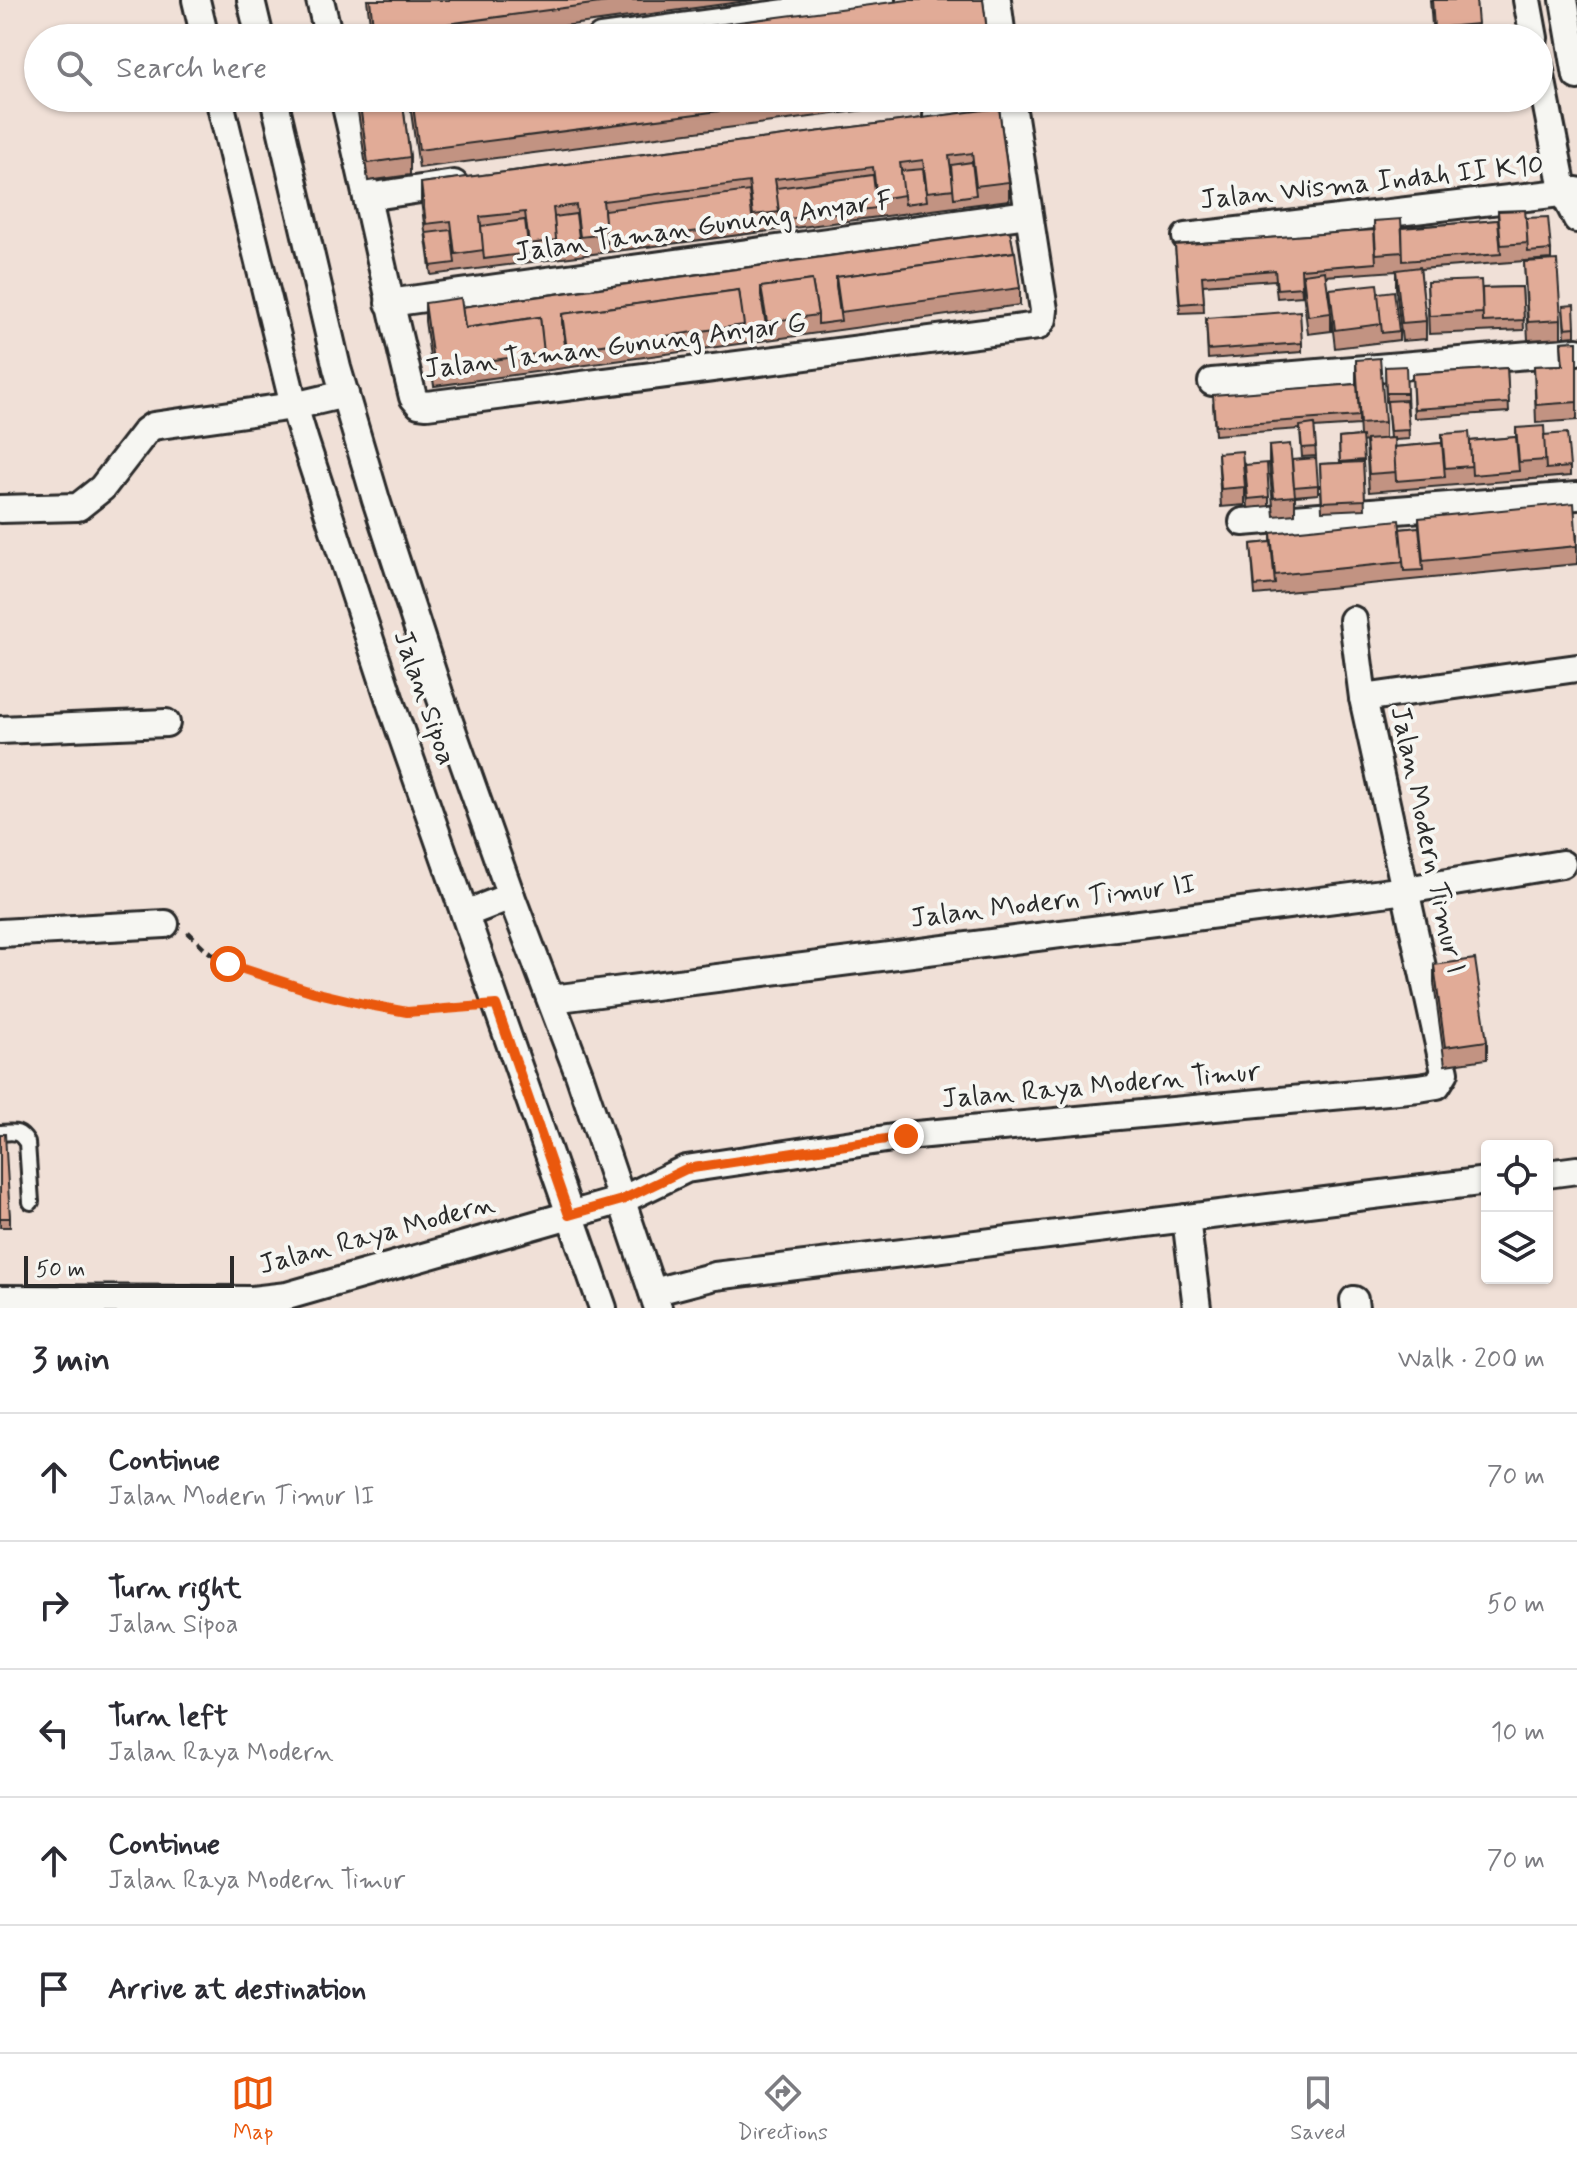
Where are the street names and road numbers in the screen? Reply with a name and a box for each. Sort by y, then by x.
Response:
street label: Jalan Wisma Indah II K10 [1198,147,1546,219]
street label: Jalan Taman Gunung Anyar F [512,182,896,272]
street label: Jalan Taman Gunung Anyar G [422,305,808,389]
street label: Jalan Sipoa [384,626,464,770]
street label: Jalan Modern Timur I [1381,703,1473,977]
street label: Jalan Modern Timur II [908,866,1198,938]
street label: Jalan Raya Modern Timur [940,1054,1263,1118]
street label: Jalan Raya Modern [255,1186,499,1284]

